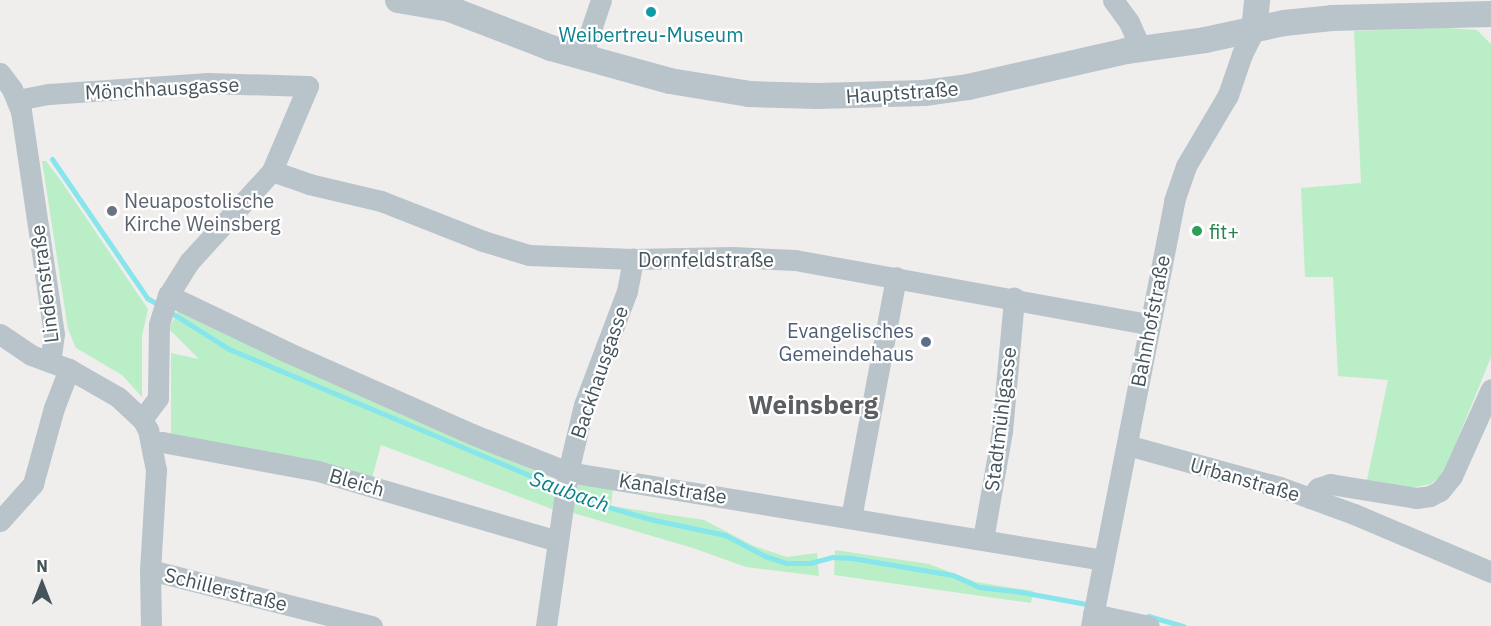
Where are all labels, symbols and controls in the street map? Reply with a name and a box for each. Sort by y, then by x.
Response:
marker: Weibertreu-Museum [644,5,658,19]
place label: Weibertreu-Museum [558,22,744,46]
street label: Mönchhausgasse [84,72,240,104]
street label: Hauptstraße [845,76,959,108]
place label: Neuapostolische Kirche Weinsberg [124,188,281,235]
marker: Neuapostolische Kirche Weinsberg [105,204,119,218]
place label: fit+ [1209,219,1239,243]
street label: Lindenstraße [25,224,63,344]
marker: fit+ [1190,224,1204,238]
street label: Dornfeldstraße [638,247,774,271]
street label: Bahnhofstraße [1125,253,1175,389]
street label: Backhausgasse [565,302,633,442]
place label: Evangelisches Gemeindehaus [779,318,914,365]
marker: Evangelisches Gemeindehaus [919,335,933,349]
street label: Stadtmühlgasse [979,346,1021,492]
district label: Weinsberg [748,389,878,421]
street label: Urbanstraße [1187,452,1303,506]
street label: Bleich [327,463,387,501]
water label: Saubach [527,465,613,517]
street label: Kanalstraße [617,468,729,508]
north arrow [12,554,72,614]
text: N [36,556,48,576]
street label: Schillerstraße [162,562,290,616]

